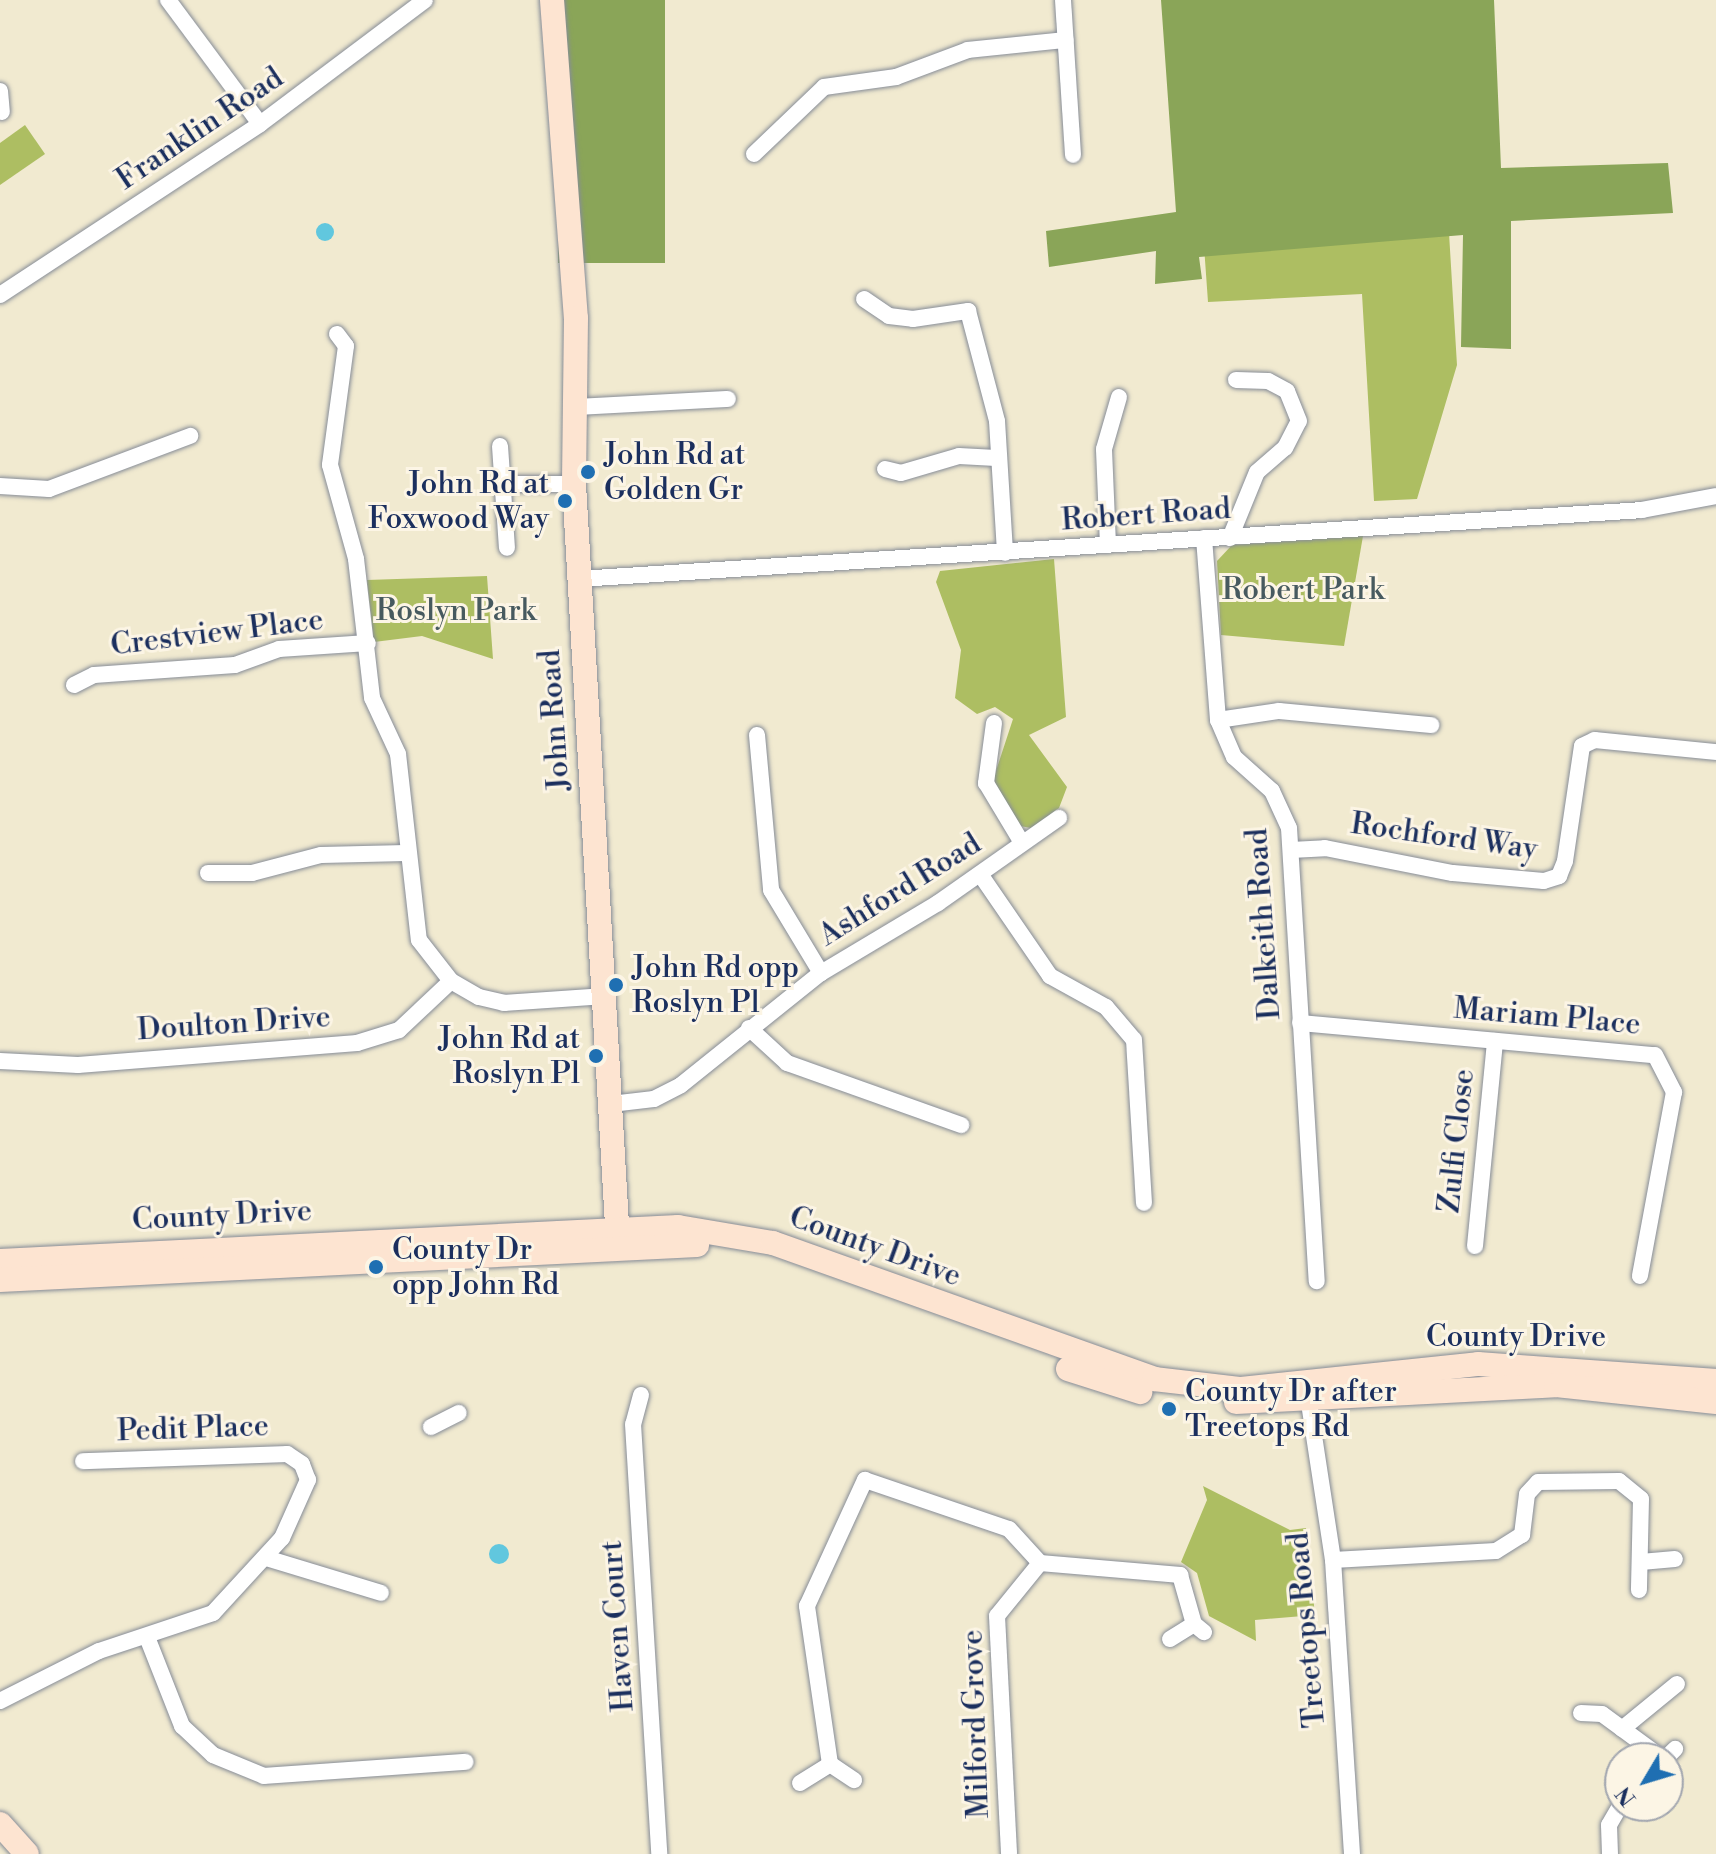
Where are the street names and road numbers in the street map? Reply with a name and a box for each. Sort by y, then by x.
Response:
street label: Franklin Road [110,60,290,198]
street label: Robert Road [1060,491,1232,539]
street label: Crestview Place [109,602,325,664]
street label: John Road [532,648,578,792]
street label: Rochford Way [1348,806,1540,868]
street label: Ashford Road [812,826,988,954]
street label: Dalkeith Road [1239,827,1289,1021]
street label: Mariam Place [1452,991,1642,1043]
street label: Doulton Drive [136,999,332,1049]
street label: Zulfi Close [1432,1067,1482,1215]
street label: County Drive [131,1193,313,1239]
street label: County Drive [784,1199,966,1295]
street label: County Drive [1426,1319,1606,1355]
street label: Pedit Place [116,1408,270,1450]
street label: Treetops Road [1281,1531,1333,1729]
street label: Haven Court [594,1539,642,1713]
street label: Milford Grove [955,1629,997,1819]

